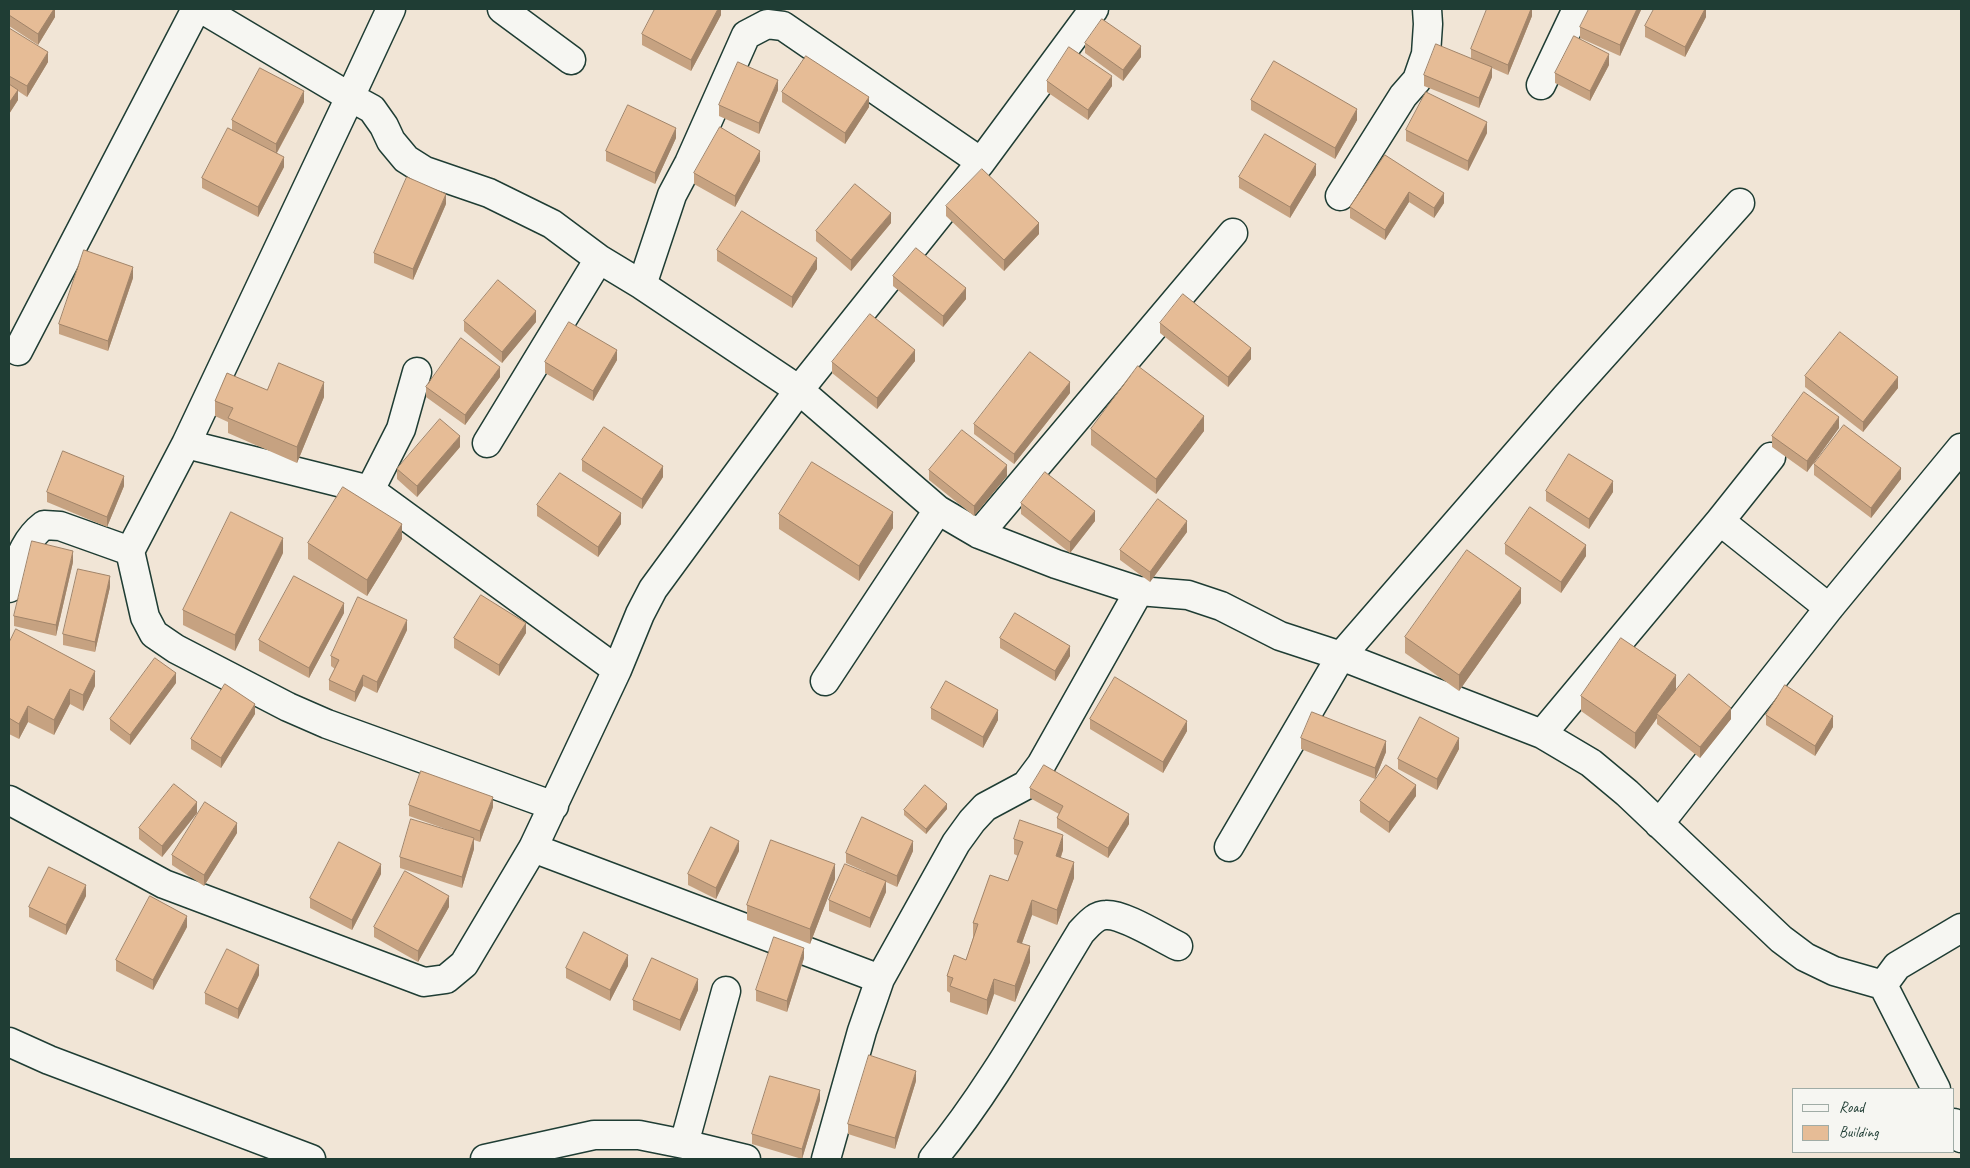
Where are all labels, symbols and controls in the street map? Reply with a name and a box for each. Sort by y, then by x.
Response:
legend [1792,1088,1955,1153]
text: Road [1839,1098,1864,1117]
text: Building [1839,1123,1878,1142]

